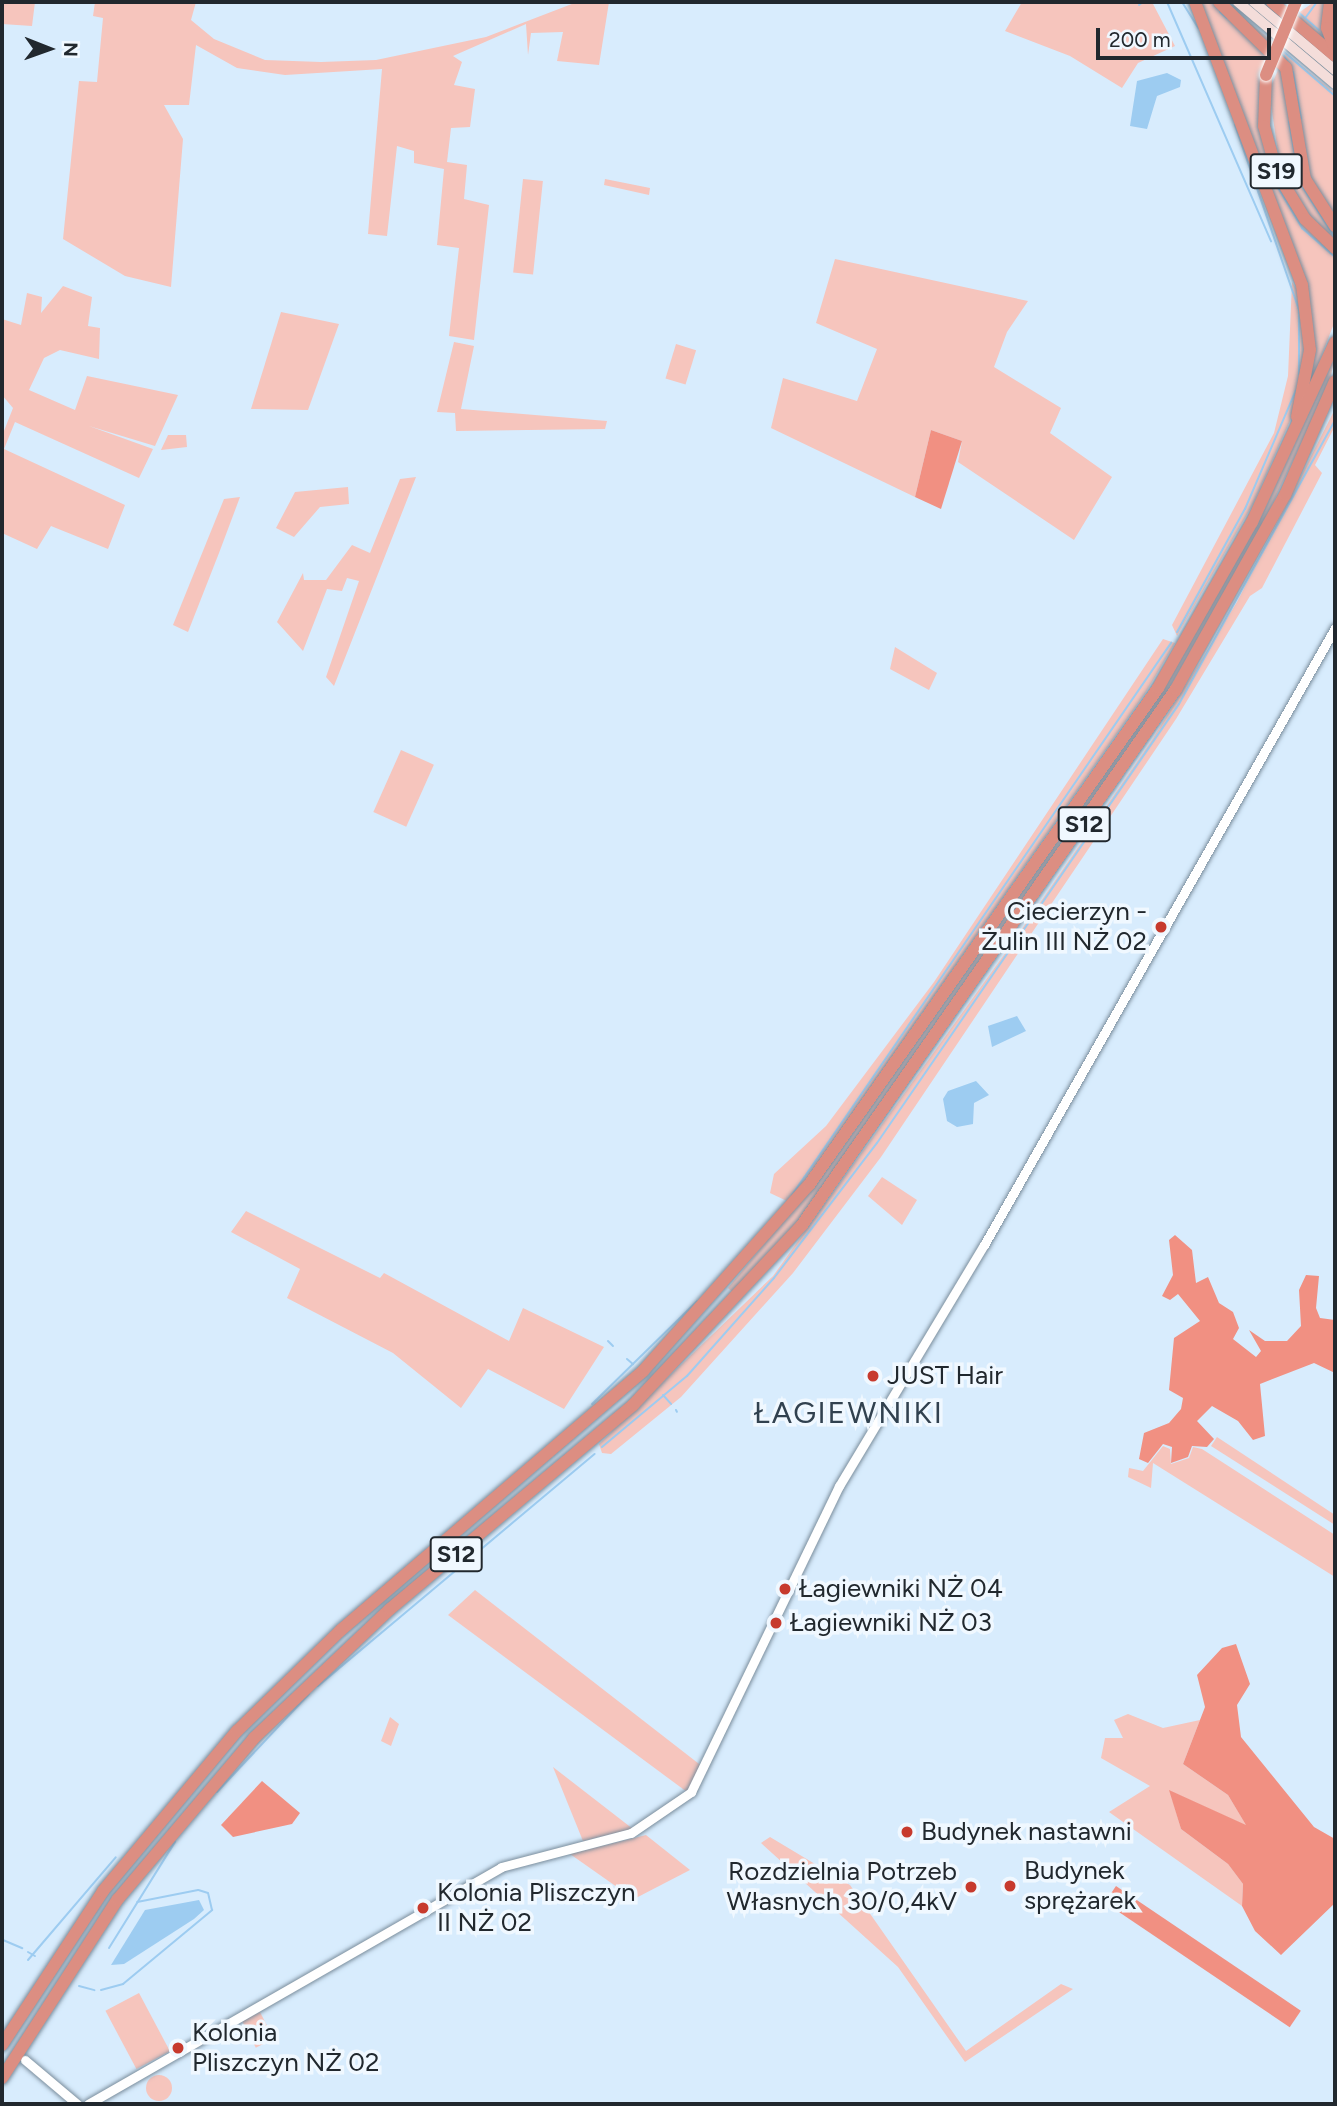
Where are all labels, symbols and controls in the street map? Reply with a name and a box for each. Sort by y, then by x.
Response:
north arrow [14,14,84,84]
scale bar [1099,14,1274,58]
text: 200 m [1109,27,1171,52]
text: N [59,42,82,57]
road number: S19 [1248,150,1304,191]
road number: S12 [1056,804,1112,844]
place label: Ciecierzyn - Żulin III NŻ 02 [981,896,1147,958]
marker: Ciecierzyn - Żulin III NŻ 02 [1153,919,1169,935]
place label: JUST Hair [887,1360,1003,1392]
marker: JUST Hair [865,1368,881,1384]
district label: ŁAGIEWNIKI [755,1395,943,1431]
road number: S12 [428,1534,484,1574]
place label: Łagiewniki NŻ 04 [799,1573,1003,1605]
marker: Łagiewniki NŻ 04 [777,1581,793,1597]
place label: Łagiewniki NŻ 03 [790,1607,992,1639]
marker: Łagiewniki NŻ 03 [768,1615,784,1631]
place label: Budynek nastawni [921,1816,1132,1848]
marker: Budynek nastawni [899,1824,915,1840]
place label: Budynek sprężarek [1024,1855,1136,1916]
place label: Rozdzielnia Potrzeb Własnych 30/0,4kV [726,1856,957,1918]
place label: Kolonia Pliszczyn II NŻ 02 [437,1877,635,1938]
marker: Budynek sprężarek [1002,1878,1018,1894]
marker: Rozdzielnia Potrzeb Własnych 30/0,4kV [963,1879,979,1895]
marker: Kolonia Pliszczyn II NŻ 02 [415,1900,431,1916]
place label: Kolonia Pliszczyn NŻ 02 [192,2017,380,2078]
marker: Kolonia Pliszczyn NŻ 02 [170,2040,186,2056]

